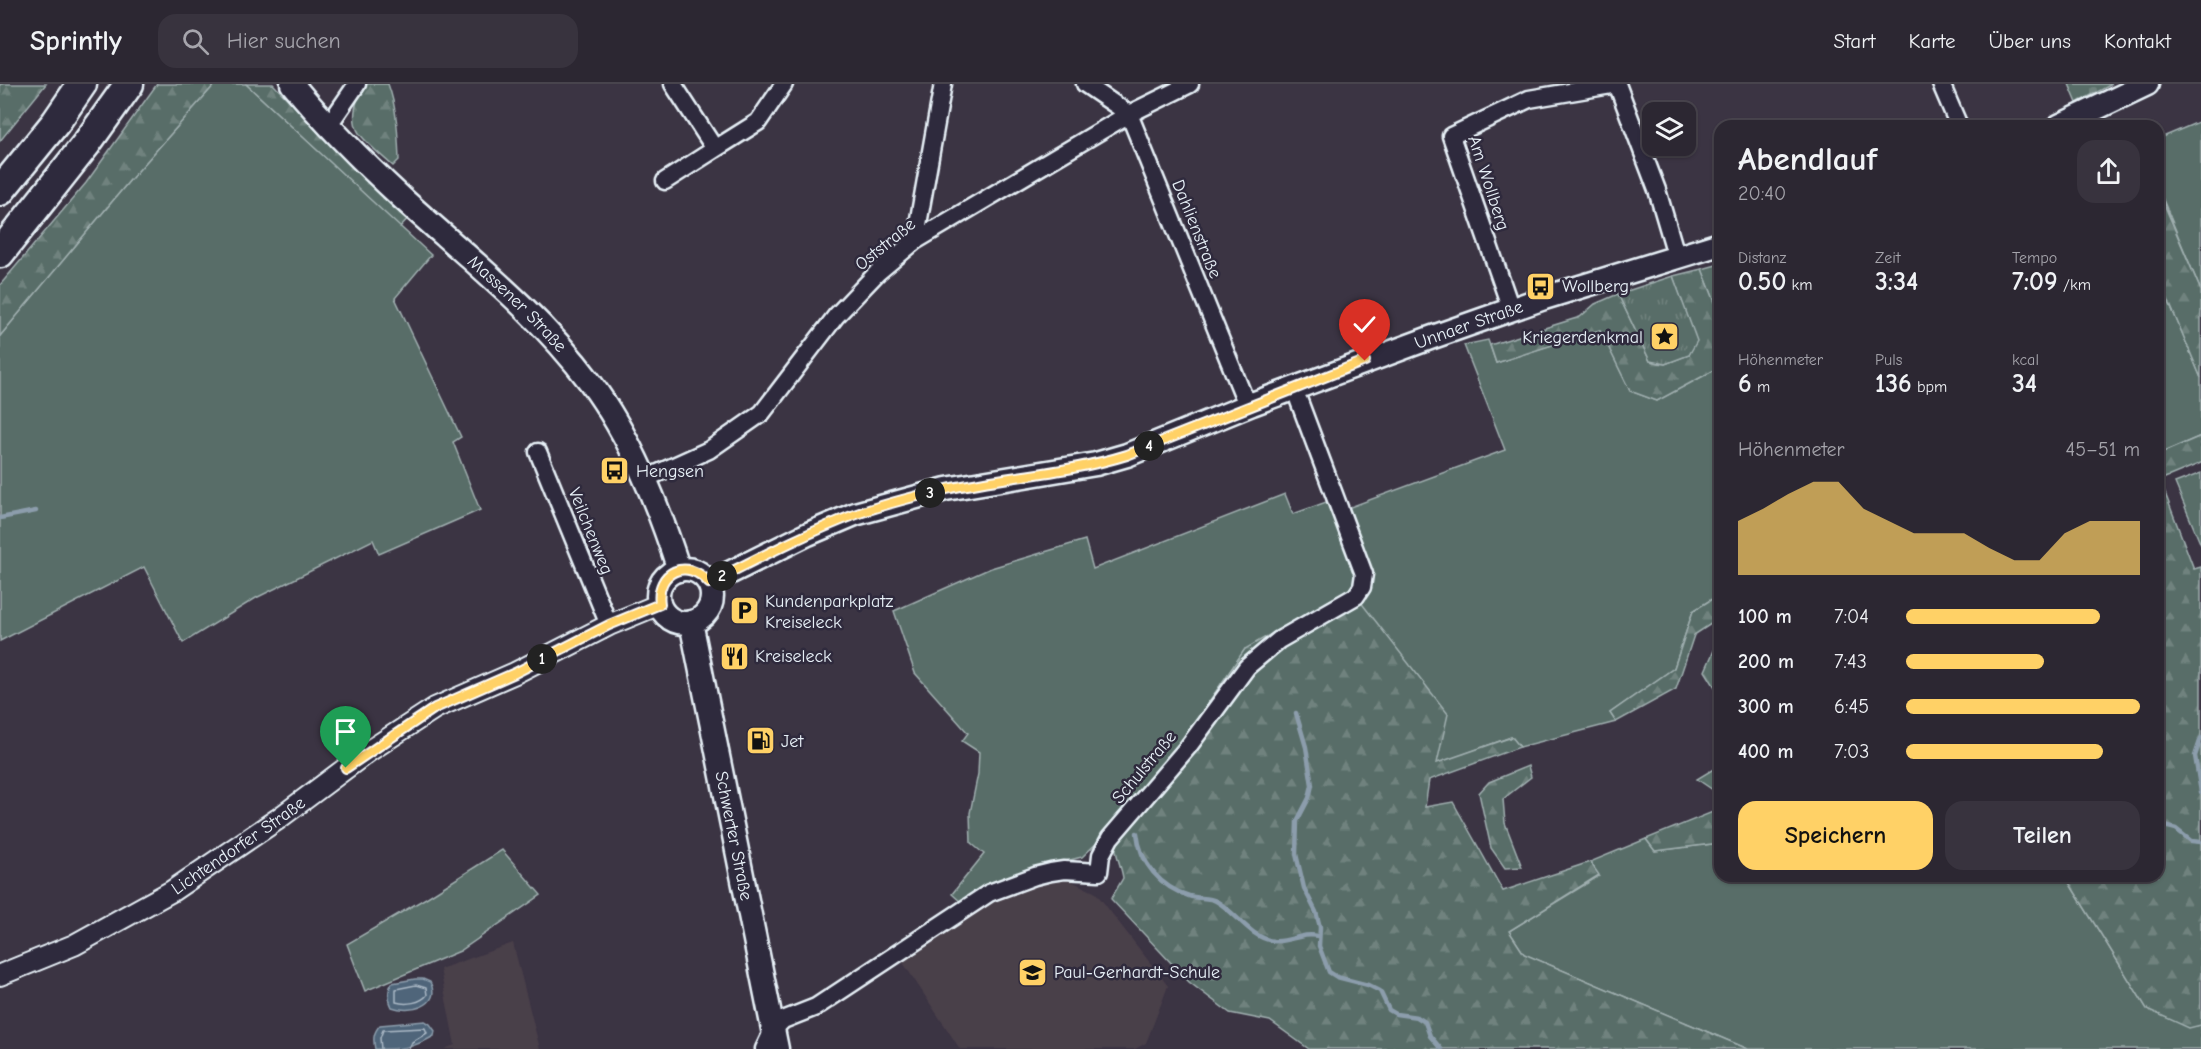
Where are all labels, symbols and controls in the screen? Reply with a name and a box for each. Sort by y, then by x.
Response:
search box [158,14,578,68]
text: Sprintly [30,25,122,57]
icon: search [179,25,212,58]
text: Hier suchen [227,28,341,54]
text: Start [1833,29,1876,53]
text: Karte [1909,29,1955,53]
text: Über uns [1988,29,2071,53]
text: Kontakt [2104,29,2171,53]
map controls [1642,102,1696,156]
button: layers [1642,102,1696,156]
street label: Am Wollberg [1463,133,1514,233]
text: Abendlauf [1738,140,1877,178]
button: share [2077,140,2140,203]
street label: Dahlienstraße [1167,177,1226,282]
text: 20:40 [1738,182,1786,205]
street label: Oststraße [851,214,920,275]
text: Distanz [1738,249,1787,267]
text: Zeit [1875,249,1901,267]
text: Tempo [2012,249,2057,267]
street label: Massener Straße [463,251,571,357]
text: 0.50 [1738,267,1786,297]
text: 3:34 [1875,267,1918,297]
text: 7:09 [2012,267,2058,297]
bus stop icon: Wollberg [1525,270,1557,302]
place label: Wollberg [1562,276,1629,297]
text: km [1786,276,1813,294]
text: /km [2058,276,2091,294]
street label: Unnaer Straße [1412,296,1526,354]
pin [1339,299,1390,361]
icon: check [1348,308,1381,341]
place icon: Kriegerdenkmal [1648,321,1680,353]
place label: Kriegerdenkmal [1522,327,1643,348]
text: Höhenmeter [1738,351,1823,369]
text: Puls [1875,351,1902,369]
text: kcal [2012,351,2039,369]
text: 6 [1738,369,1752,399]
text: 136 [1875,369,1912,399]
text: 34 [2012,369,2037,399]
text: m [1752,378,1770,396]
text: bpm [1912,378,1947,396]
pin: 4 [1134,431,1164,461]
text: 4 [1145,437,1153,455]
text: Höhenmeter [1738,438,1845,461]
text: 45–51 m [2066,438,2140,461]
bus stop icon: Hengsen [599,455,631,487]
place label: Hengsen [636,461,704,482]
pin: 3 [915,478,945,508]
text: 3 [926,484,934,502]
street label: Veilchenweg [564,485,617,578]
pin: 2 [707,561,737,591]
text: 2 [718,567,726,585]
place label: Kundenparkplatz Kreiseleck [765,591,893,633]
parking icon: Kundenparkplatz Kreiseleck [728,595,760,627]
text: 100 m [1738,605,1792,628]
text: 7:04 [1834,605,1869,628]
restaurant icon: Kreiseleck [718,640,750,672]
pin: 1 [527,644,557,674]
place label: Kreiseleck [755,646,832,667]
text: 1 [539,650,545,668]
text: 200 m [1738,650,1794,673]
text: 7:43 [1834,650,1867,673]
text: 300 m [1738,695,1794,718]
text: 6:45 [1834,695,1869,718]
pin [320,706,371,768]
icon: arrive [329,715,362,748]
fuel station icon: Jet [744,725,776,757]
street label: Schulstraße [1108,727,1181,808]
place label: Jet [781,731,804,752]
text: 400 m [1738,740,1793,763]
text: 7:03 [1834,740,1869,763]
street label: Schwerter Straße [710,769,757,902]
street label: Lichtendorfer Straße [167,792,309,899]
button: Speichern [1738,801,1933,870]
button: Teilen [1945,801,2140,870]
school or university icon: Paul-Gerhardt-Schule [1017,956,1049,988]
place label: Paul-Gerhardt-Schule [1054,962,1220,983]

